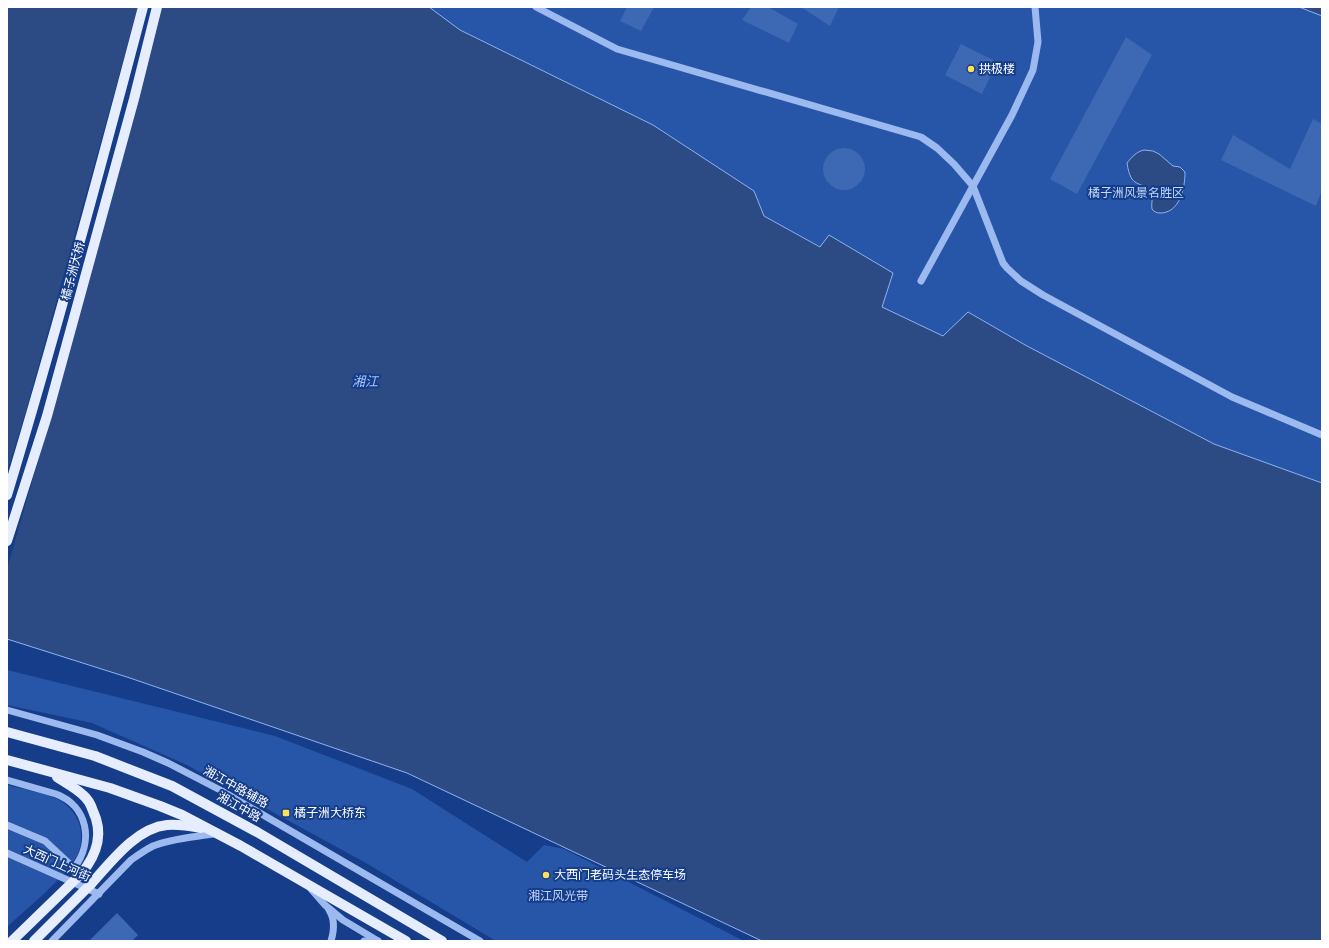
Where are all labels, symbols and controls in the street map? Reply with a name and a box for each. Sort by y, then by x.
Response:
place label: 拱极楼 [979,60,1015,77]
marker: 拱极楼 [966,64,976,74]
park label: 橘子洲风景名胜区 [1088,184,1184,201]
street label: 橘子洲大桥 [57,240,88,302]
water label: 湘江 [352,372,380,390]
street label: 湘江中路辅路 [201,763,271,811]
street label: 湘江中路 [215,789,263,825]
place label: 橘子洲大桥东 [294,804,366,821]
marker: 橘子洲大桥东 [281,808,291,818]
street label: 大西门上河街 [21,840,94,885]
place label: 大西门老码头生态停车场 [554,866,686,883]
marker: 大西门老码头生态停车场 [541,870,551,880]
park label: 湘江风光带 [528,887,588,904]

